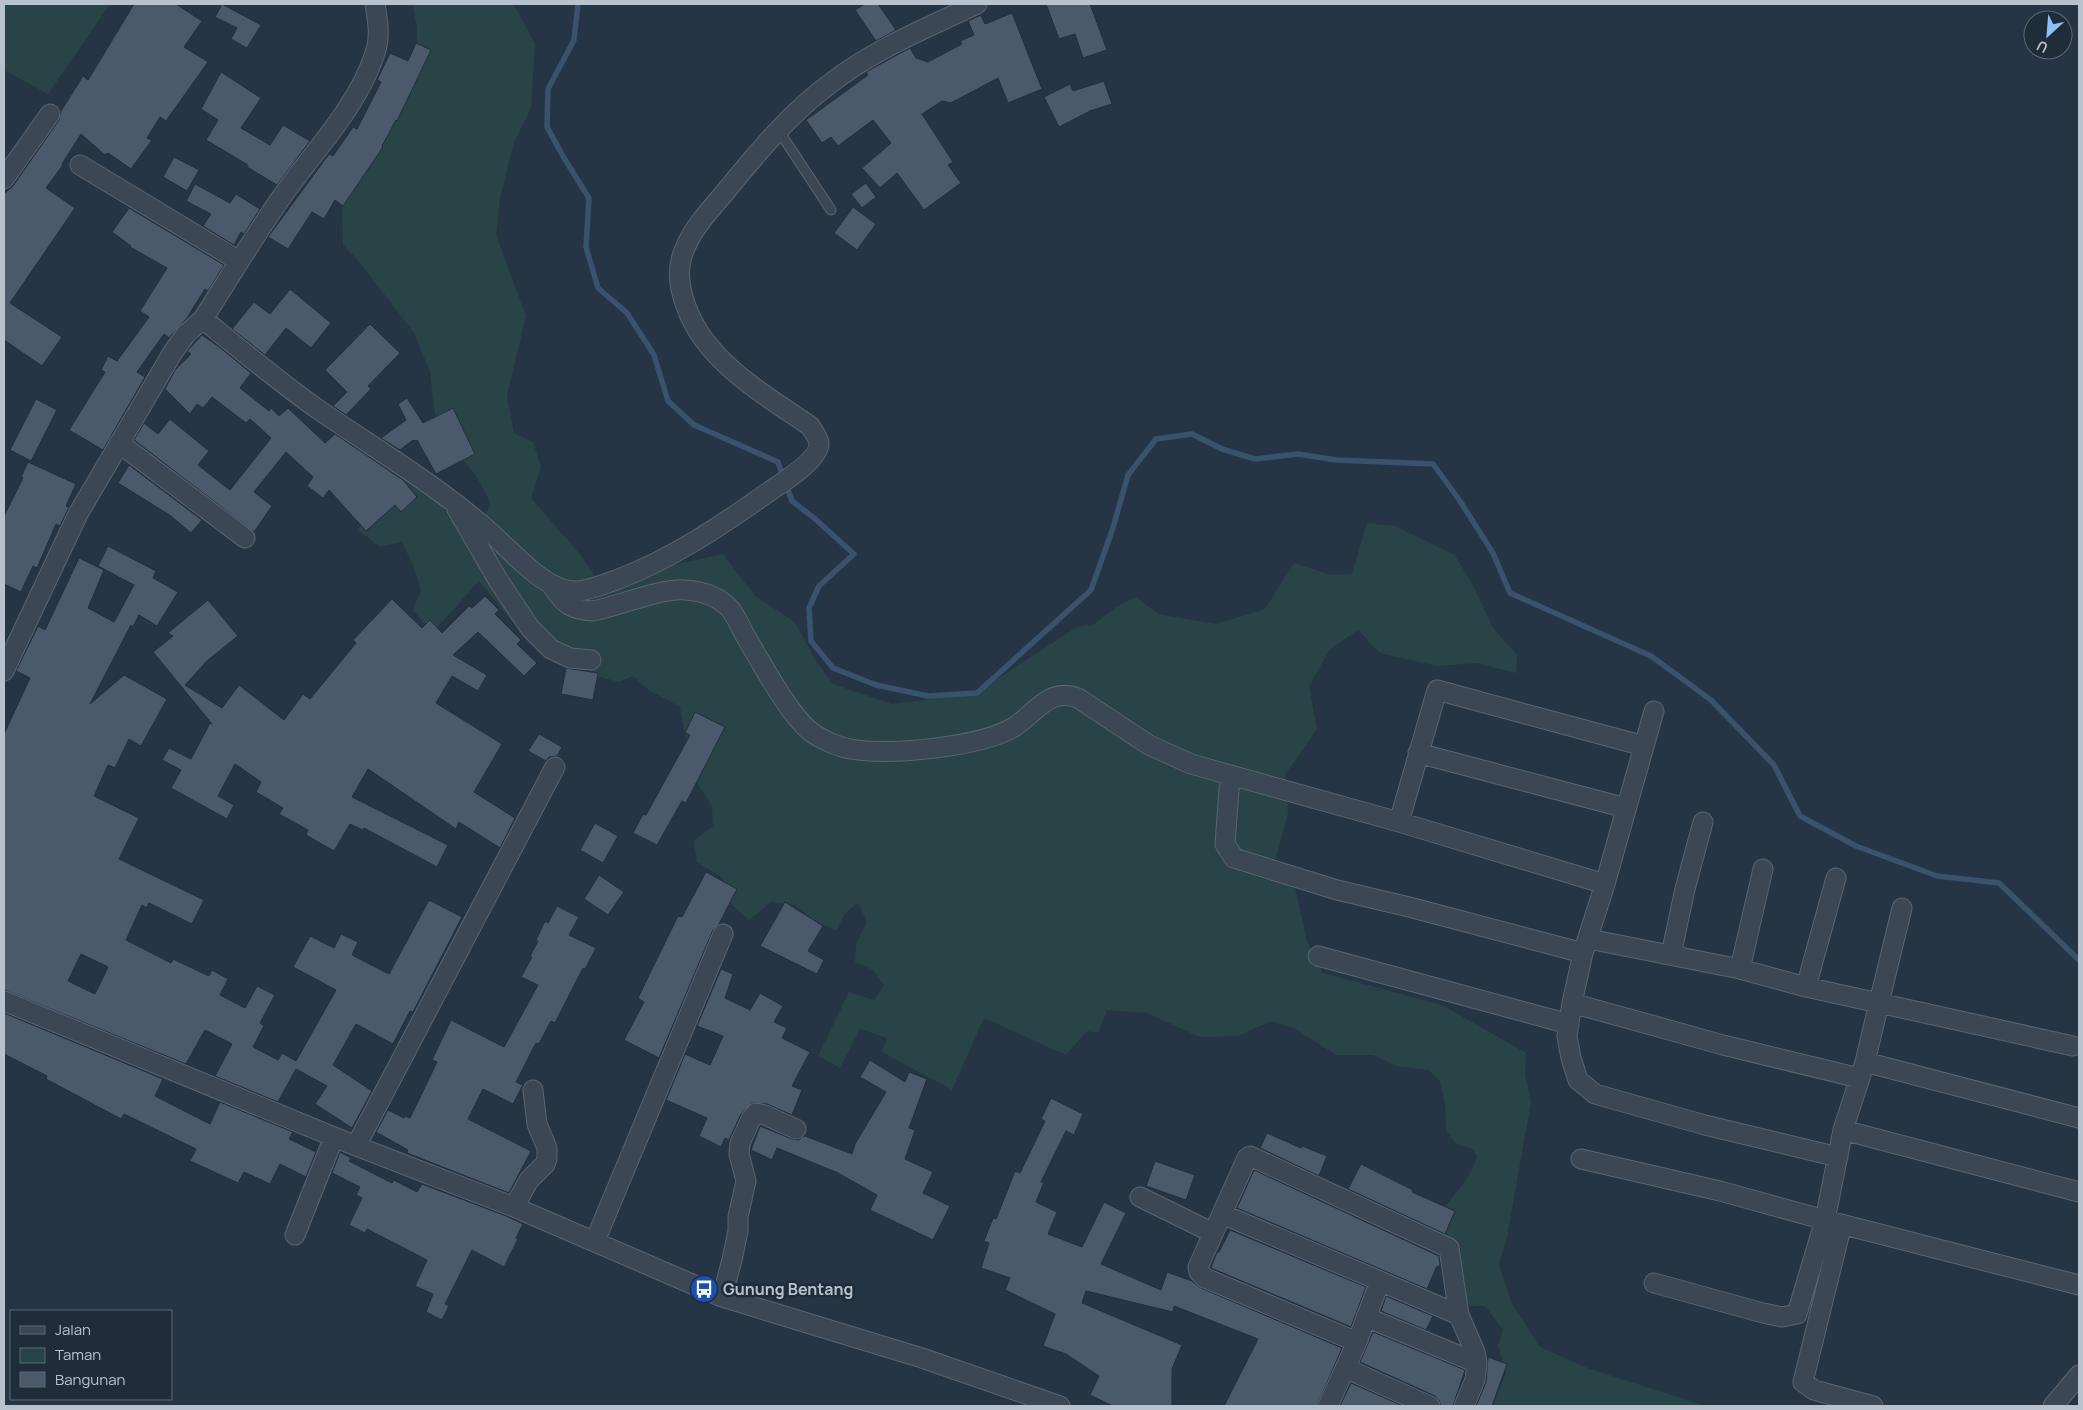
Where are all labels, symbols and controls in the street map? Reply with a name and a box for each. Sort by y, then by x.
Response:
north arrow [2023,10,2073,60]
text: U [2033,36,2051,58]
bus stop icon: Gunung Bentang [689,1274,719,1304]
place label: Gunung Bentang [723,1278,853,1300]
legend [10,1310,172,1400]
text: Jalan [55,1319,91,1340]
text: Taman [55,1344,101,1365]
text: Bangunan [55,1369,125,1390]

